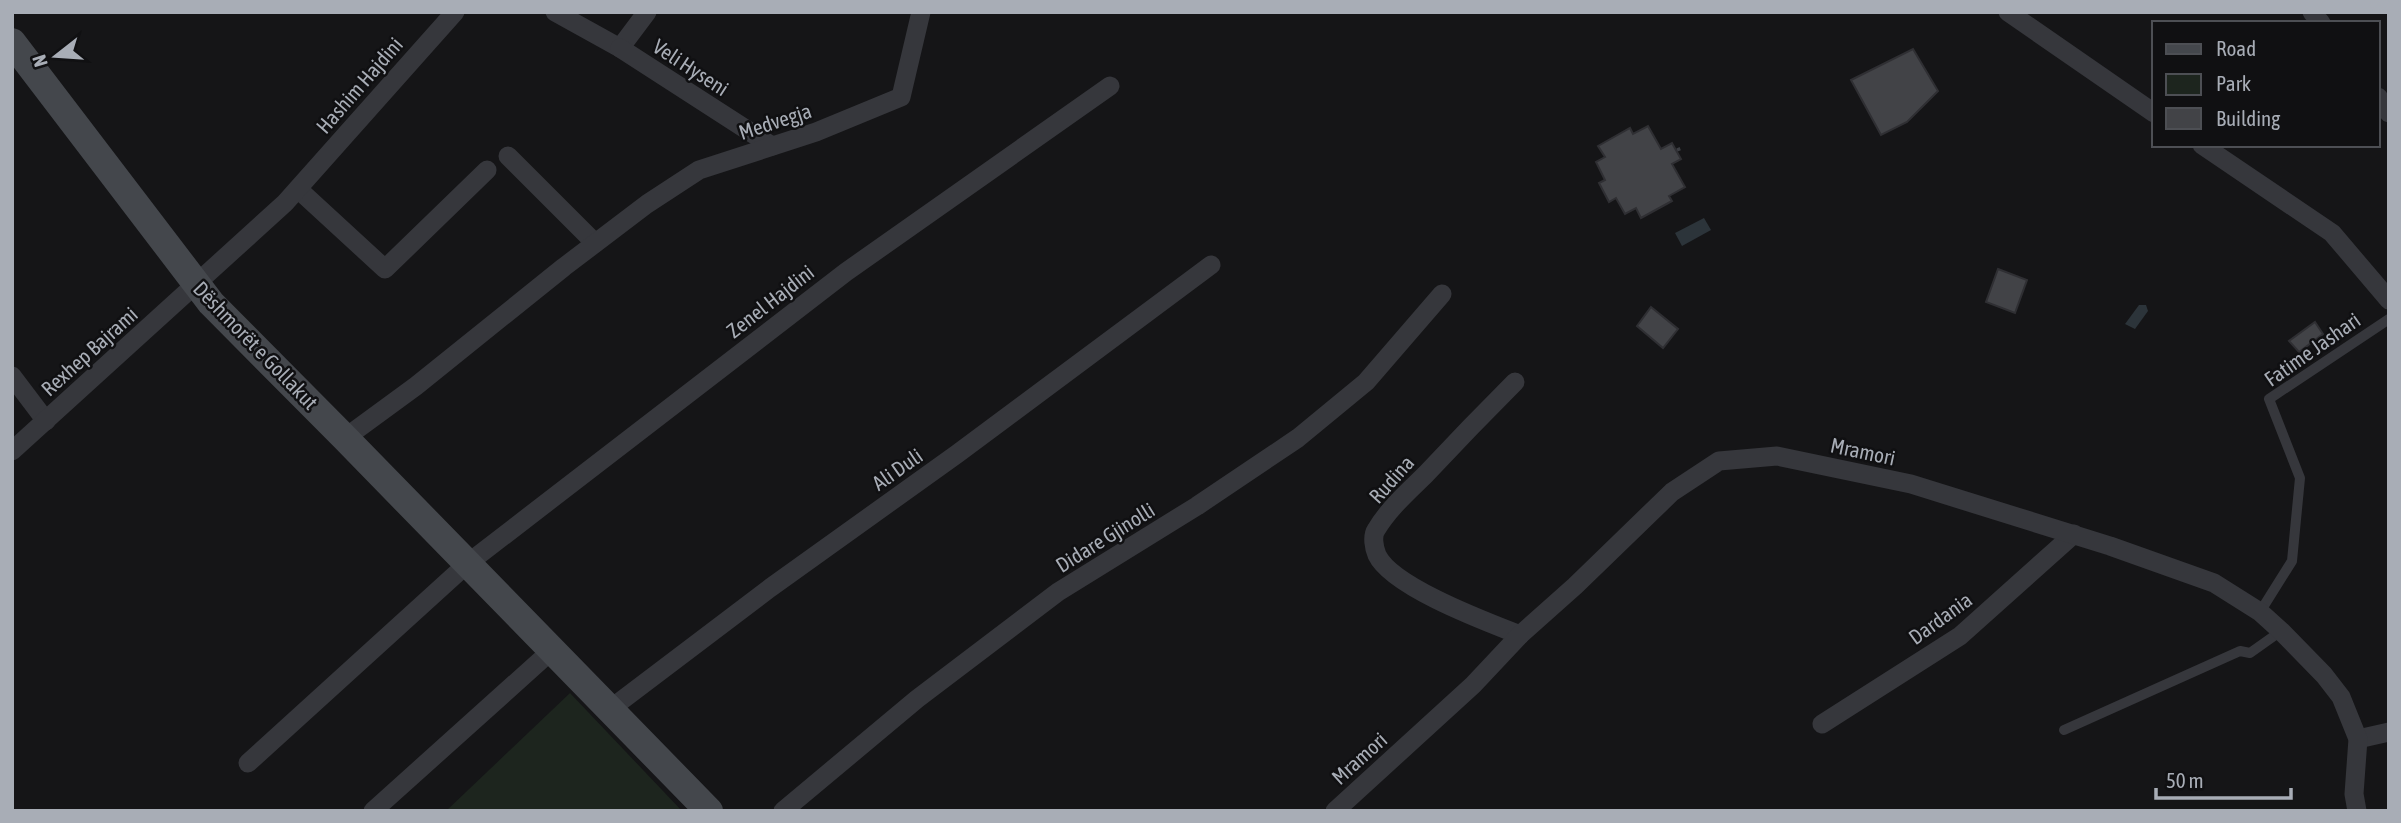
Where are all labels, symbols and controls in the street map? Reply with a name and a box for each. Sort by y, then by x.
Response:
north arrow [21,21,91,91]
legend [2152,21,2380,147]
street label: Hashim Hajdini [311,32,407,138]
street label: Veli Hyseni [649,34,733,100]
text: Road [2216,36,2256,60]
text: N [28,52,52,70]
text: Park [2216,71,2251,95]
street label: Medvegja [736,98,814,144]
text: Building [2216,106,2280,130]
street label: Zenel Hajdini [722,260,818,342]
street label: Dëshmorët e Gollakut [189,276,323,414]
street label: Rexhep Bajrami [36,302,142,400]
street label: Fatime Jashari [2260,307,2364,391]
street label: Mramori [1828,432,1898,470]
street label: Ali Duli [867,443,927,495]
street label: Rudina [1364,450,1418,508]
street label: Didare Gjinolli [1051,497,1159,577]
street label: Dardania [1904,587,1976,649]
street label: Mramori [1327,727,1391,789]
scale bar [2156,756,2291,800]
text: 50 m [2166,768,2204,792]

